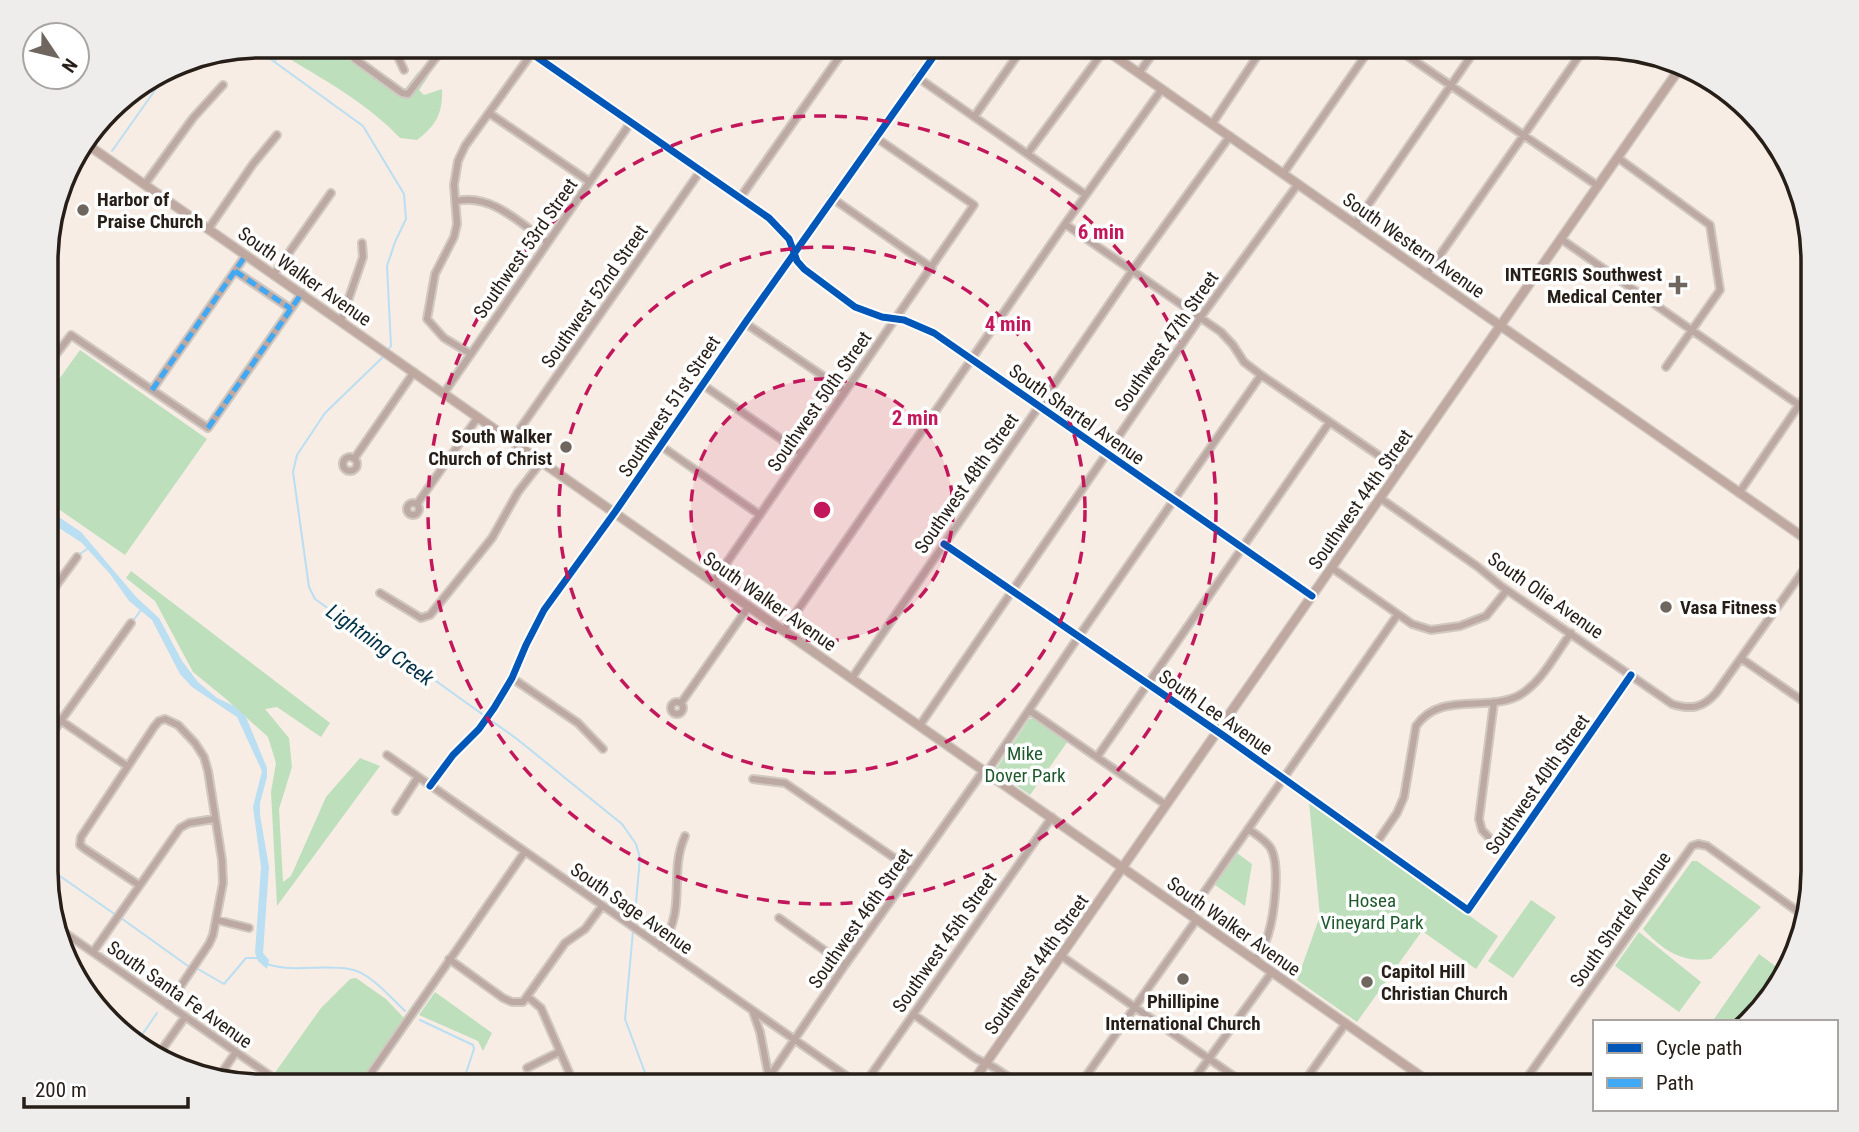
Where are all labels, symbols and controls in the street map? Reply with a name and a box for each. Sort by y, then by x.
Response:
north arrow [21,21,91,91]
text: N [57,54,82,77]
street label: Southwest 53rd Street [468,174,582,323]
place label: Harbor of Praise Church [97,188,203,233]
street label: South Western Avenue [1338,188,1489,303]
marker: Harbor of Praise Church [75,202,91,218]
street label: Southwest 52nd Street [536,220,652,372]
text: 6 min [1078,220,1124,244]
street label: South Walker Avenue [234,222,376,331]
place label: INTEGRIS Southwest Medical Center [1505,263,1662,308]
street label: Southwest 47th Street [1109,267,1223,416]
marker: INTEGRIS Southwest Medical Center [1668,275,1688,295]
text: 4 min [985,312,1031,336]
street label: Southwest 50th Street [762,327,876,476]
street label: Southwest 51st Street [614,331,725,481]
street label: South Shartel Avenue [1005,359,1149,470]
text: 2 min [892,406,938,430]
street label: Southwest 48th Street [909,409,1023,558]
place label: South Walker Church of Christ [428,425,552,470]
street label: Southwest 44th Street [1303,425,1417,574]
marker: South Walker Church of Christ [558,439,574,455]
centre of rings [810,498,834,522]
street label: South Walker Avenue [699,547,841,656]
street label: South Olie Avenue [1483,547,1608,644]
place label: Vasa Fitness [1680,596,1777,619]
water label: Lightning Creek [322,599,439,691]
marker: Vasa Fitness [1658,599,1674,615]
street label: South Lee Avenue [1154,665,1277,760]
street label: Southwest 40th Street [1480,710,1594,859]
park label: Mike Dover Park [984,742,1066,787]
street label: Southwest 46th Street [803,844,917,993]
street label: South Shartel Avenue [1565,847,1676,991]
street label: South Sage Avenue [566,858,697,959]
street label: Southwest 45th Street [887,868,1001,1017]
street label: South Walker Avenue [1163,872,1305,981]
park label: Hosea Vineyard Park [1320,889,1424,934]
street label: Southwest 44th Street [979,890,1093,1039]
street label: South Santa Fe Avenue [103,936,257,1053]
place label: Capitol Hill Christian Church [1381,960,1508,1005]
marker: Phillipine International Church [1175,971,1191,987]
marker: Capitol Hill Christian Church [1359,974,1375,990]
place label: Phillipine International Church [1105,990,1261,1035]
legend [1593,1020,1838,1111]
text: Cycle path [1656,1036,1742,1060]
scale bar [24,1066,189,1110]
text: Path [1656,1071,1694,1095]
text: 200 m [35,1078,87,1102]

